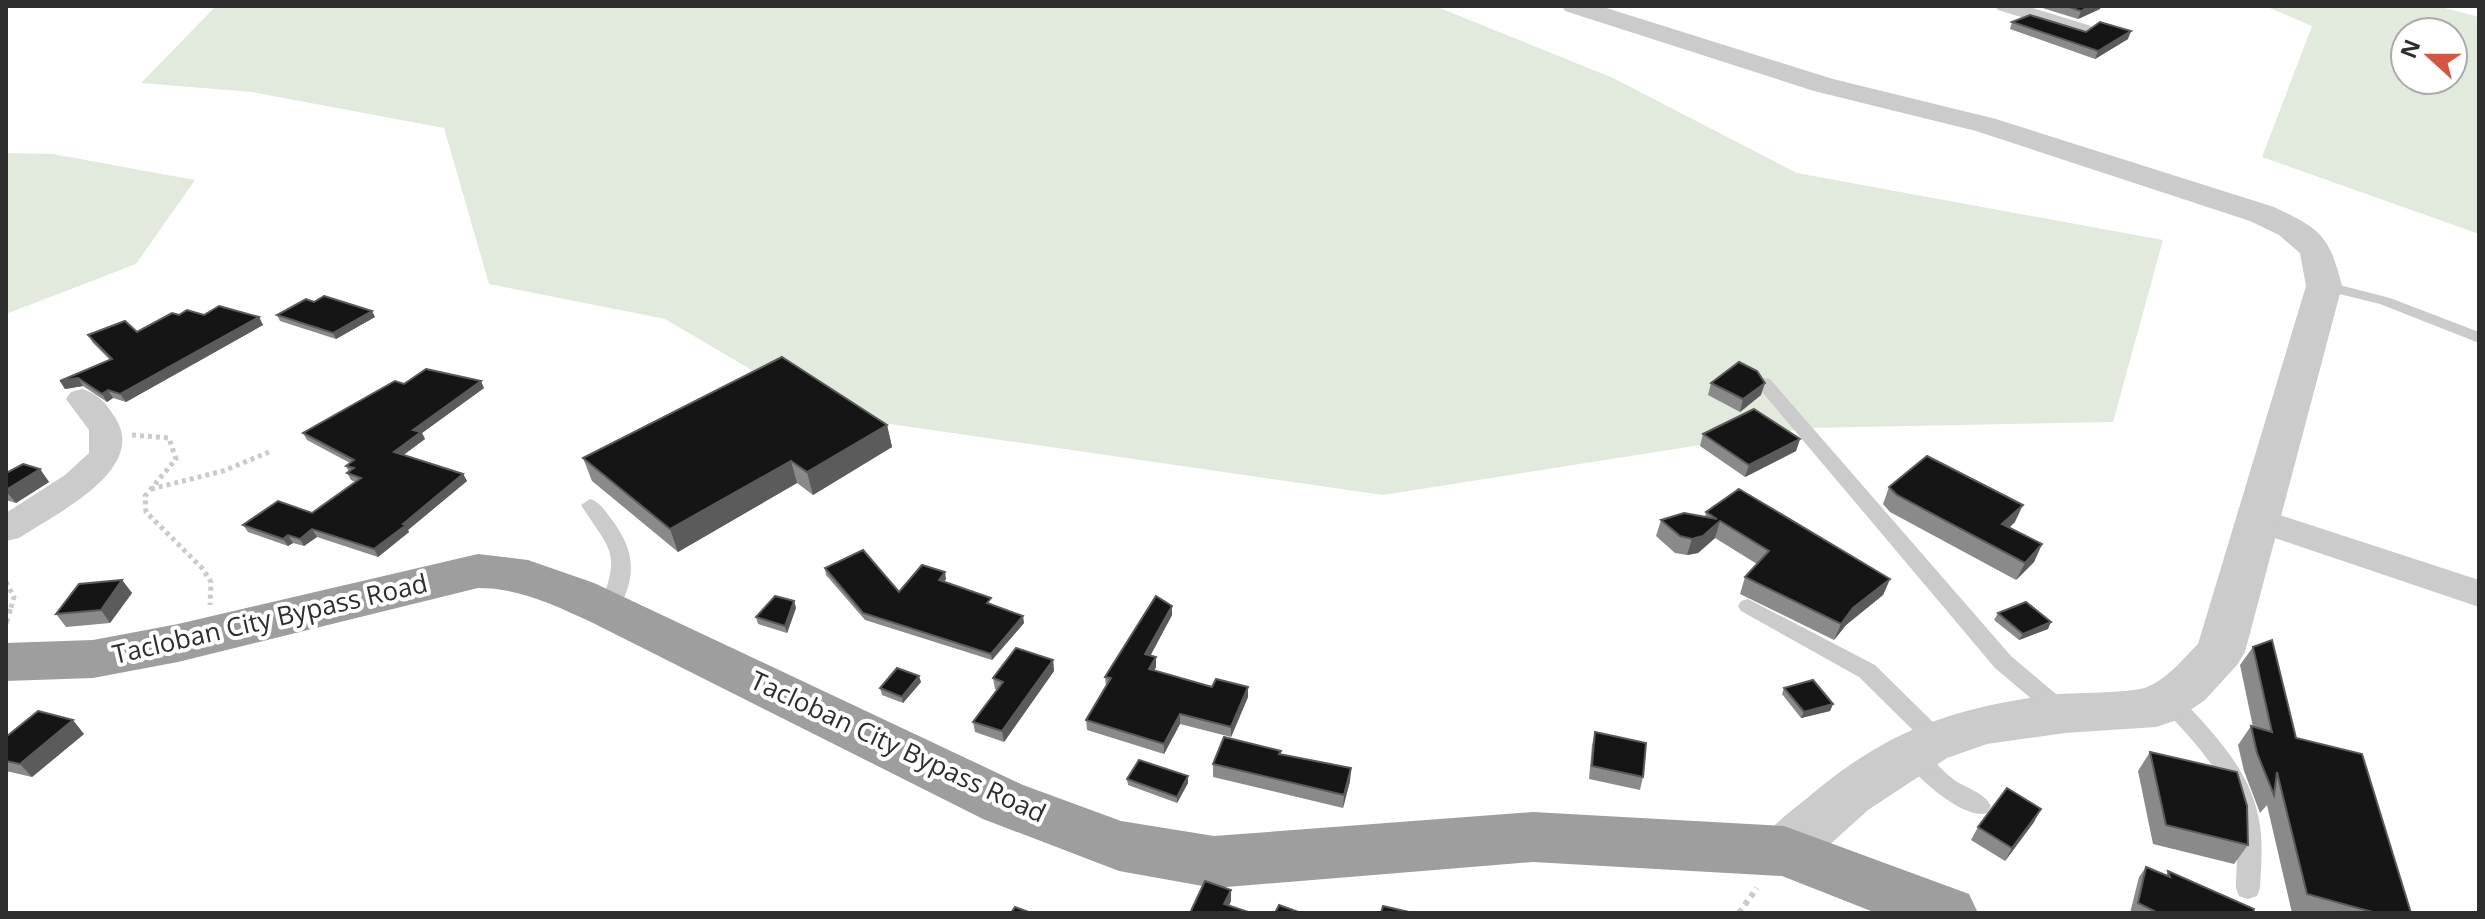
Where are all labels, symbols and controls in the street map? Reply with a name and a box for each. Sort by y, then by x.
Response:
north arrow [2389,16,2469,96]
text: N [2392,35,2427,62]
street label: Tacloban City Bypass Road [109,564,431,672]
street label: Tacloban City Bypass Road [745,662,1052,830]

